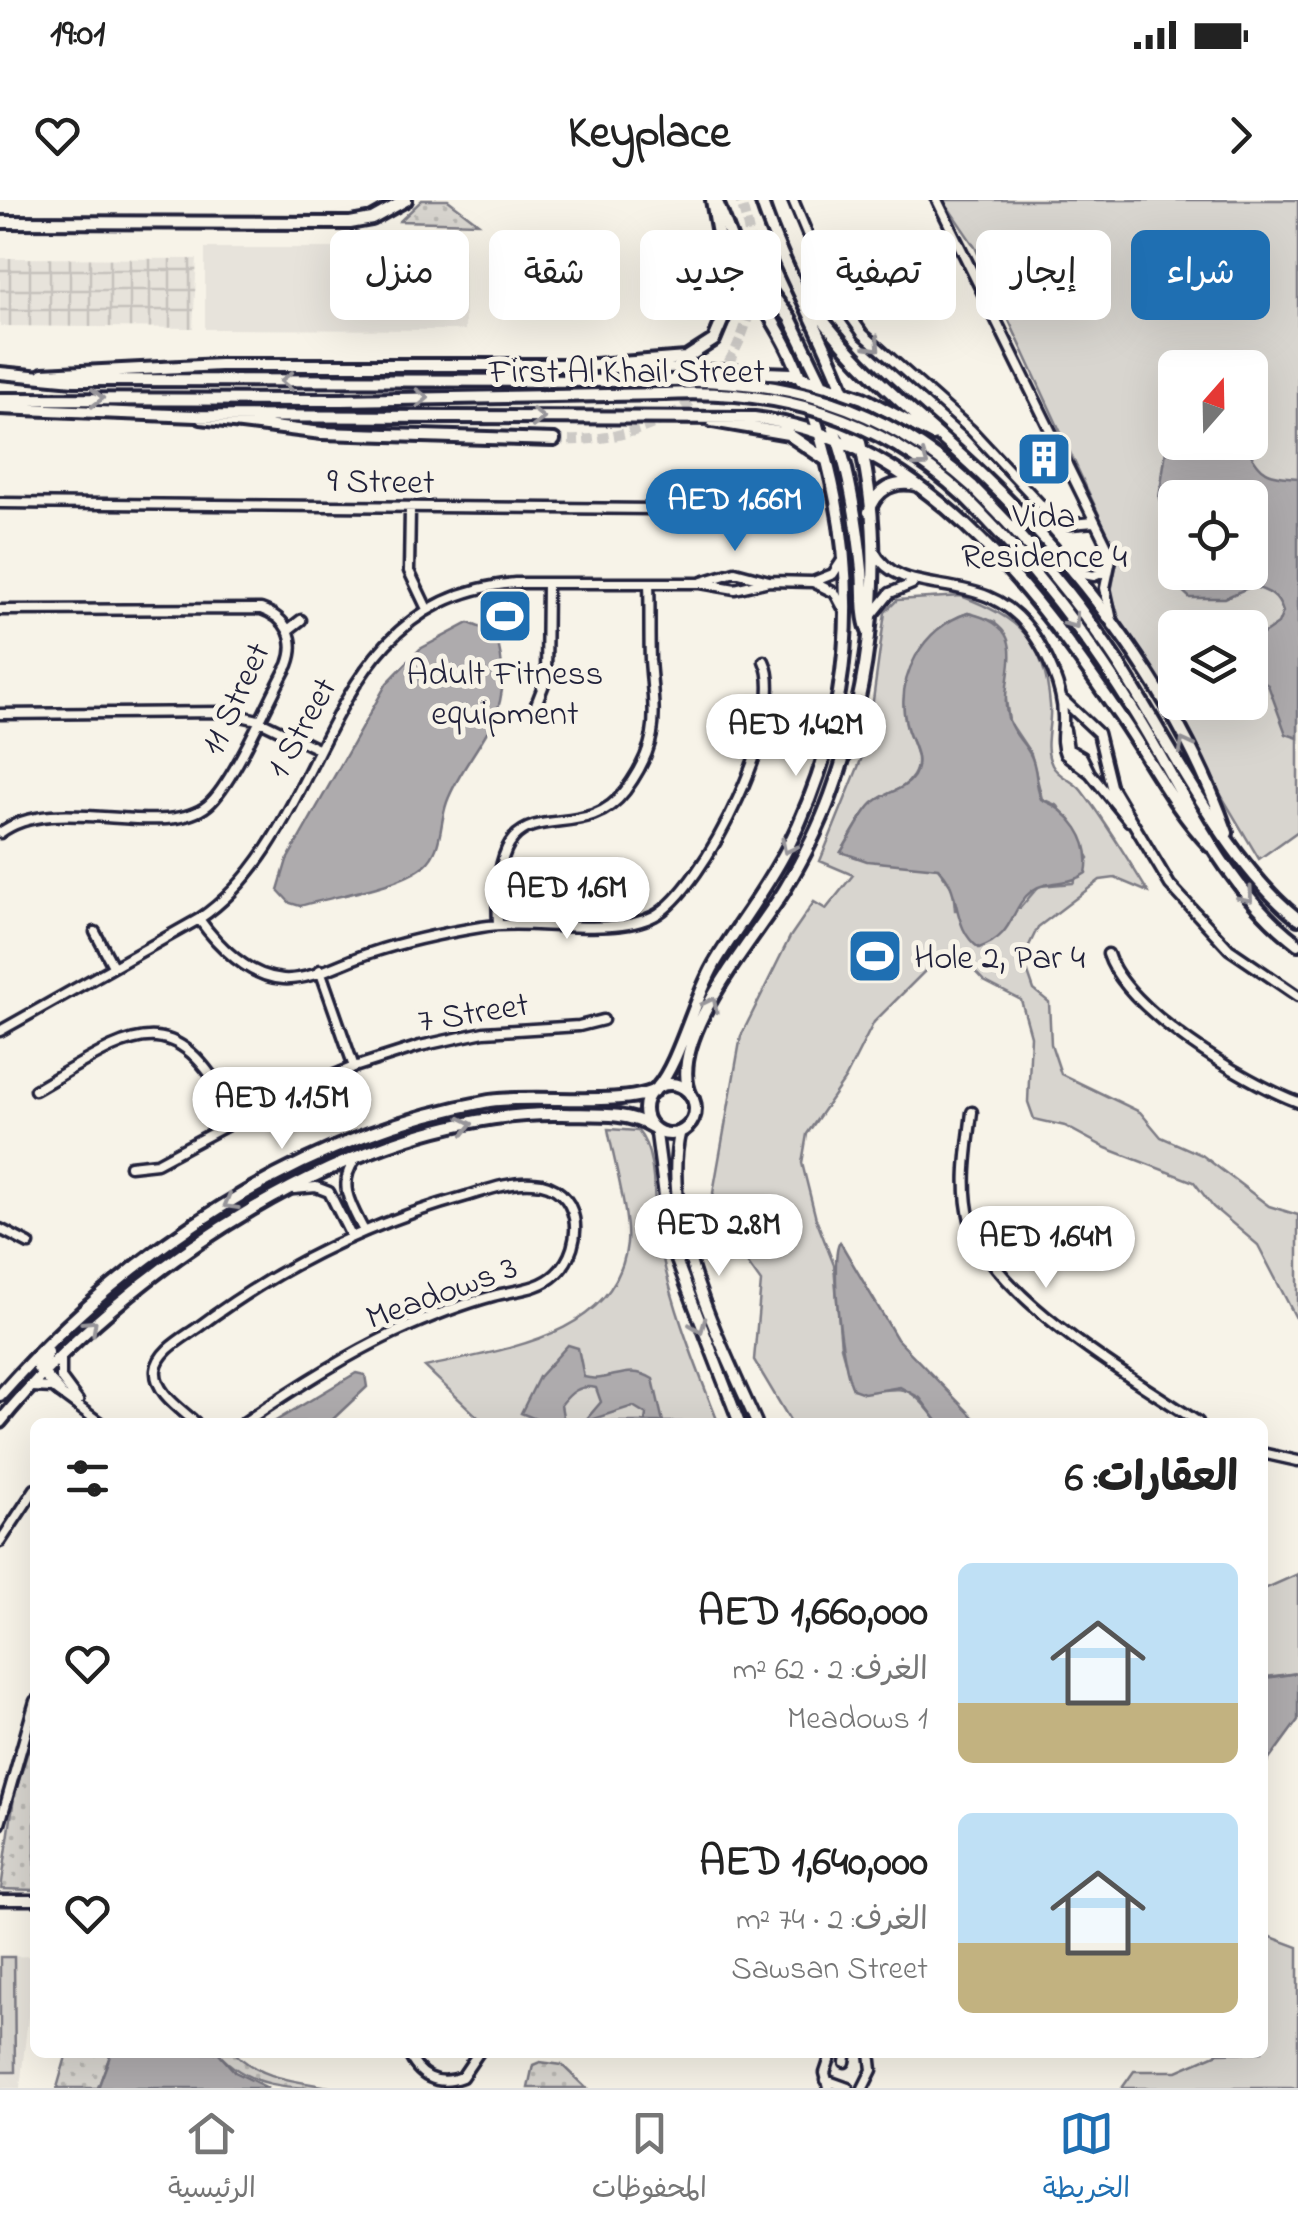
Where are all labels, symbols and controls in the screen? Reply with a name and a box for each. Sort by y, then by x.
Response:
text: 19:01 [50,7,105,63]
text: Keyplace [568,102,730,168]
icon: heart [30,108,85,163]
icon: forward [1213,108,1268,163]
chip: منزل [330,230,469,320]
chip: شقة [489,230,620,320]
chip: جديد [640,230,781,320]
chip: تصفية [801,230,956,320]
chip: إيجار [976,230,1111,320]
chip: شراء [1131,230,1270,320]
one-way arrow [862,333,880,352]
street label: First Al Khail Street [488,348,765,399]
north arrow [1158,350,1268,460]
map controls [1158,350,1268,720]
one-way arrow [278,370,294,391]
one-way arrow [90,387,106,409]
one-way arrow [415,388,431,409]
one-way arrow [530,407,546,429]
building icon: Vida Residence 4 [1014,429,1074,489]
one-way arrow [911,449,929,467]
street label: 9 Street [327,457,435,510]
pin: AED 1.66M [621,469,849,554]
text: AED 1.66M [668,478,802,525]
button: locate [1158,480,1268,590]
place label: Vida Residence 4 [961,493,1127,584]
sports icon: Adult Fitness equipment [475,586,535,646]
button: layers [1158,610,1268,720]
one-way arrow [1062,611,1079,629]
street label: 11 Street [189,634,286,764]
place label: Adult Fitness equipment [407,650,603,741]
street label: 1 Street [255,669,352,788]
pin: AED 1.42M [682,694,910,779]
text: AED 1.42M [728,703,864,750]
one-way arrow [1178,737,1198,755]
one-way arrow [781,836,800,854]
pin: AED 1.6M [464,857,670,942]
text: AED 1.6M [507,866,627,913]
one-way arrow [1236,884,1254,903]
sports icon: Hole 2, Par 4 [845,926,905,986]
place label: Hole 2, Par 4 [914,934,1085,985]
street label: 7 Street [415,981,533,1048]
one-way arrow [698,997,718,1015]
pin: AED 1.15M [168,1067,396,1152]
text: AED 1.15M [214,1076,350,1123]
one-way arrow [458,1116,475,1137]
one-way arrow [223,1191,241,1210]
pin: AED 2.8M [616,1194,822,1279]
text: AED 2.8M [657,1203,781,1250]
pin: AED 1.64M [932,1206,1160,1291]
text: AED 1.64M [979,1215,1113,1262]
street label: Meadows 3 [359,1243,525,1345]
one-way arrow [687,1317,707,1334]
one-way arrow [79,1320,98,1338]
text: العقارات: 6 [1065,1449,1238,1510]
icon: filters [60,1451,115,1506]
text: AED 1,660,000 [698,1583,928,1644]
icon: home [1038,1603,1158,1723]
icon: heart [60,1636,115,1691]
text: الغرف: 2 · 62 m² [732,1648,928,1695]
text: Meadows 1 [787,1697,928,1744]
text: AED 1,640,000 [699,1833,928,1894]
icon: home [1038,1853,1158,1973]
icon: heart [60,1886,115,1941]
text: الغرف: 2 · 74 m² [736,1898,928,1945]
text: Sawsan Street [731,1947,928,1994]
tab: الرئيسية [168,2106,256,2212]
tab: المحفوظات [592,2106,707,2212]
tab: الخريطة [1043,2106,1130,2212]

